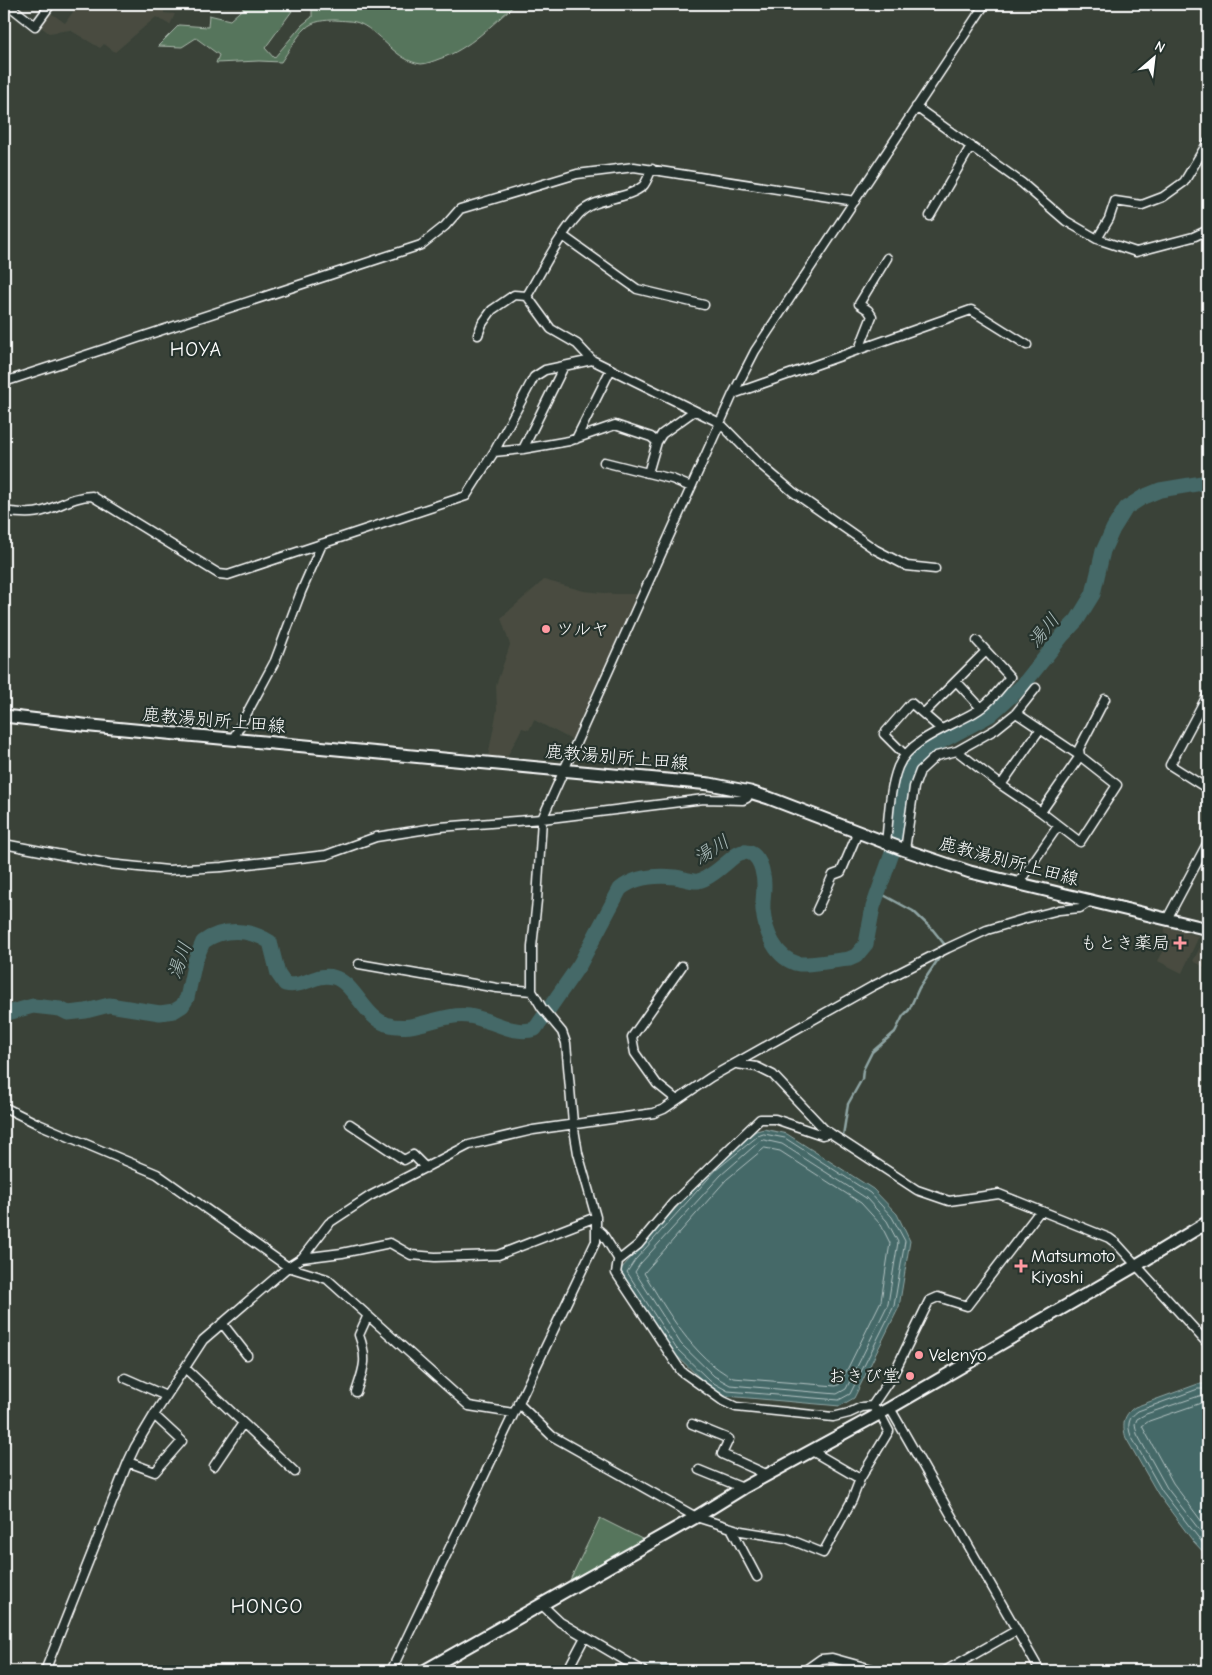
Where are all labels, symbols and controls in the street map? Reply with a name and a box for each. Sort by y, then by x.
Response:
north arrow [1130,32,1180,82]
text: N [1152,37,1168,57]
district label: HOYA [170,338,222,361]
water label: 湯川 [1023,609,1064,652]
place label: ツルヤ [556,619,609,640]
marker: ツルヤ [540,623,552,635]
street label: 鹿教湯別所上田線 [141,704,287,737]
street label: 鹿教湯別所上田線 [544,741,690,774]
water label: 湯川 [690,830,733,869]
street label: 鹿教湯別所上田線 [937,833,1081,890]
place label: もとき薬局 [1080,933,1170,954]
marker: もとき薬局 [1174,937,1186,949]
water label: 湯川 [163,939,197,982]
place label: Matsumoto Kiyoshi [1031,1246,1116,1288]
marker: Matsumoto Kiyoshi [1015,1260,1027,1272]
place label: Velenyo [929,1345,987,1366]
marker: Velenyo [913,1349,925,1361]
place label: おきび堂 [828,1366,900,1387]
marker: おきび堂 [904,1370,916,1382]
district label: HONGO [231,1595,303,1618]

